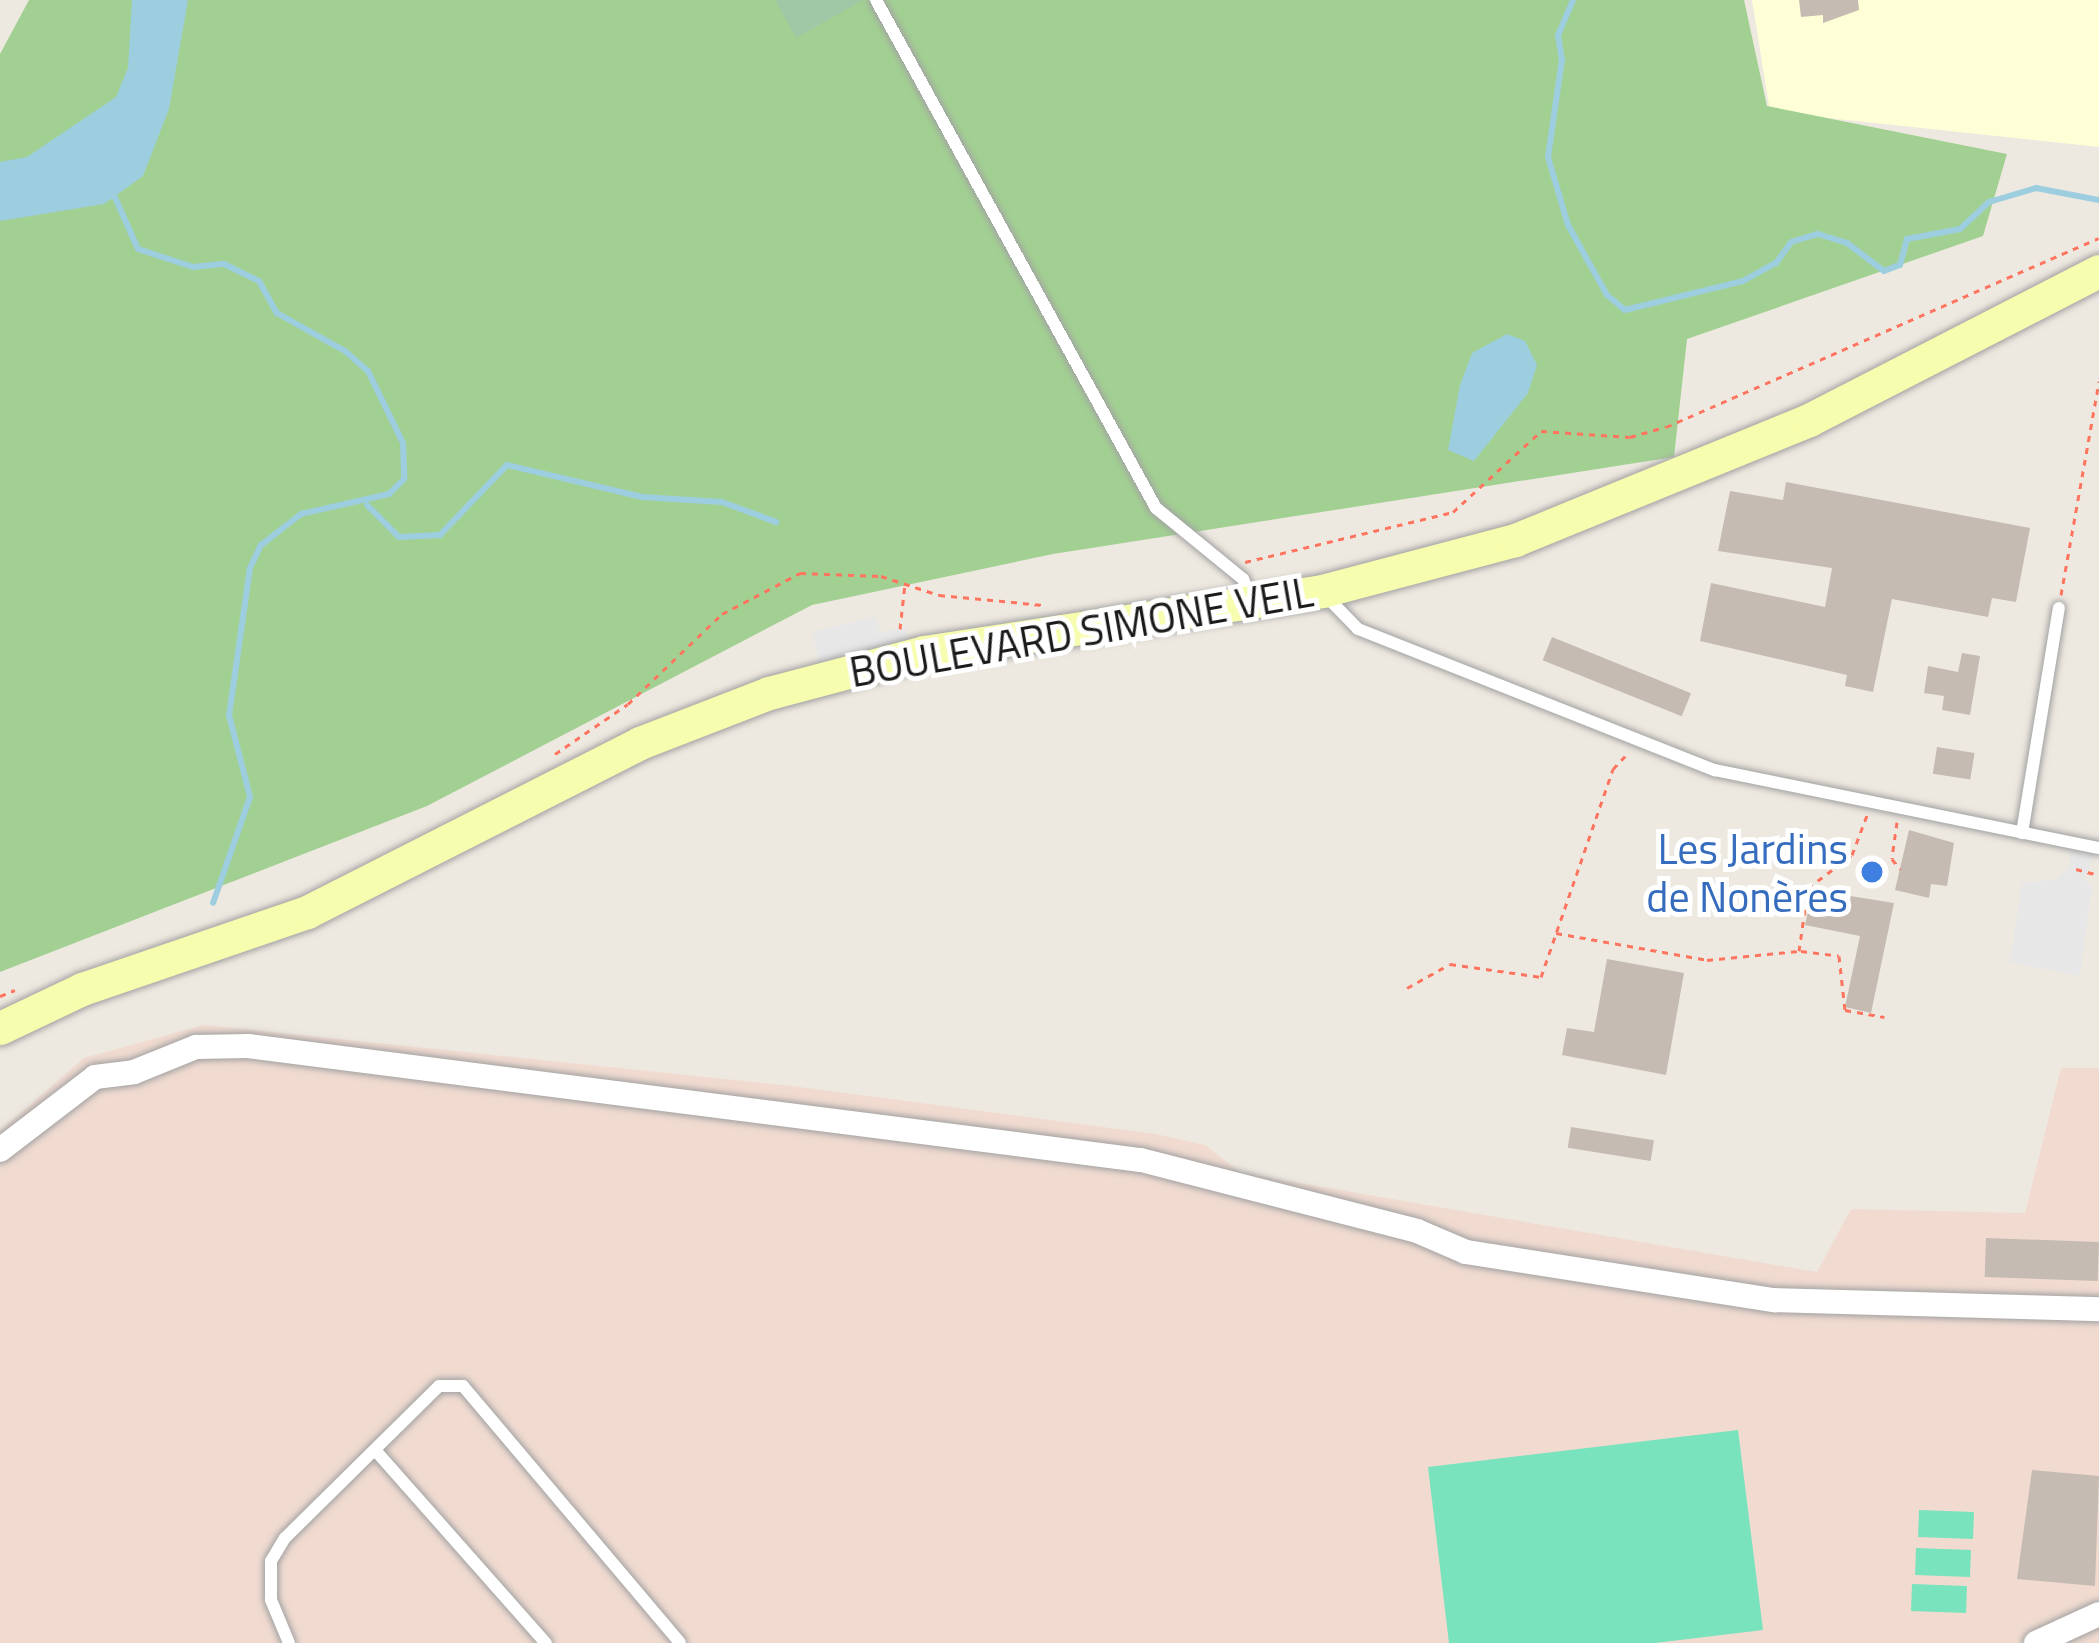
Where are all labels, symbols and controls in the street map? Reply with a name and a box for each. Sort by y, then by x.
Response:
street label: BOULEVARD SIMONE VEIL [845,565,1317,697]
place label: Les Jardins de Nonères [1646,823,1848,922]
marker: Les Jardins de Nonères [1859,859,1885,885]

